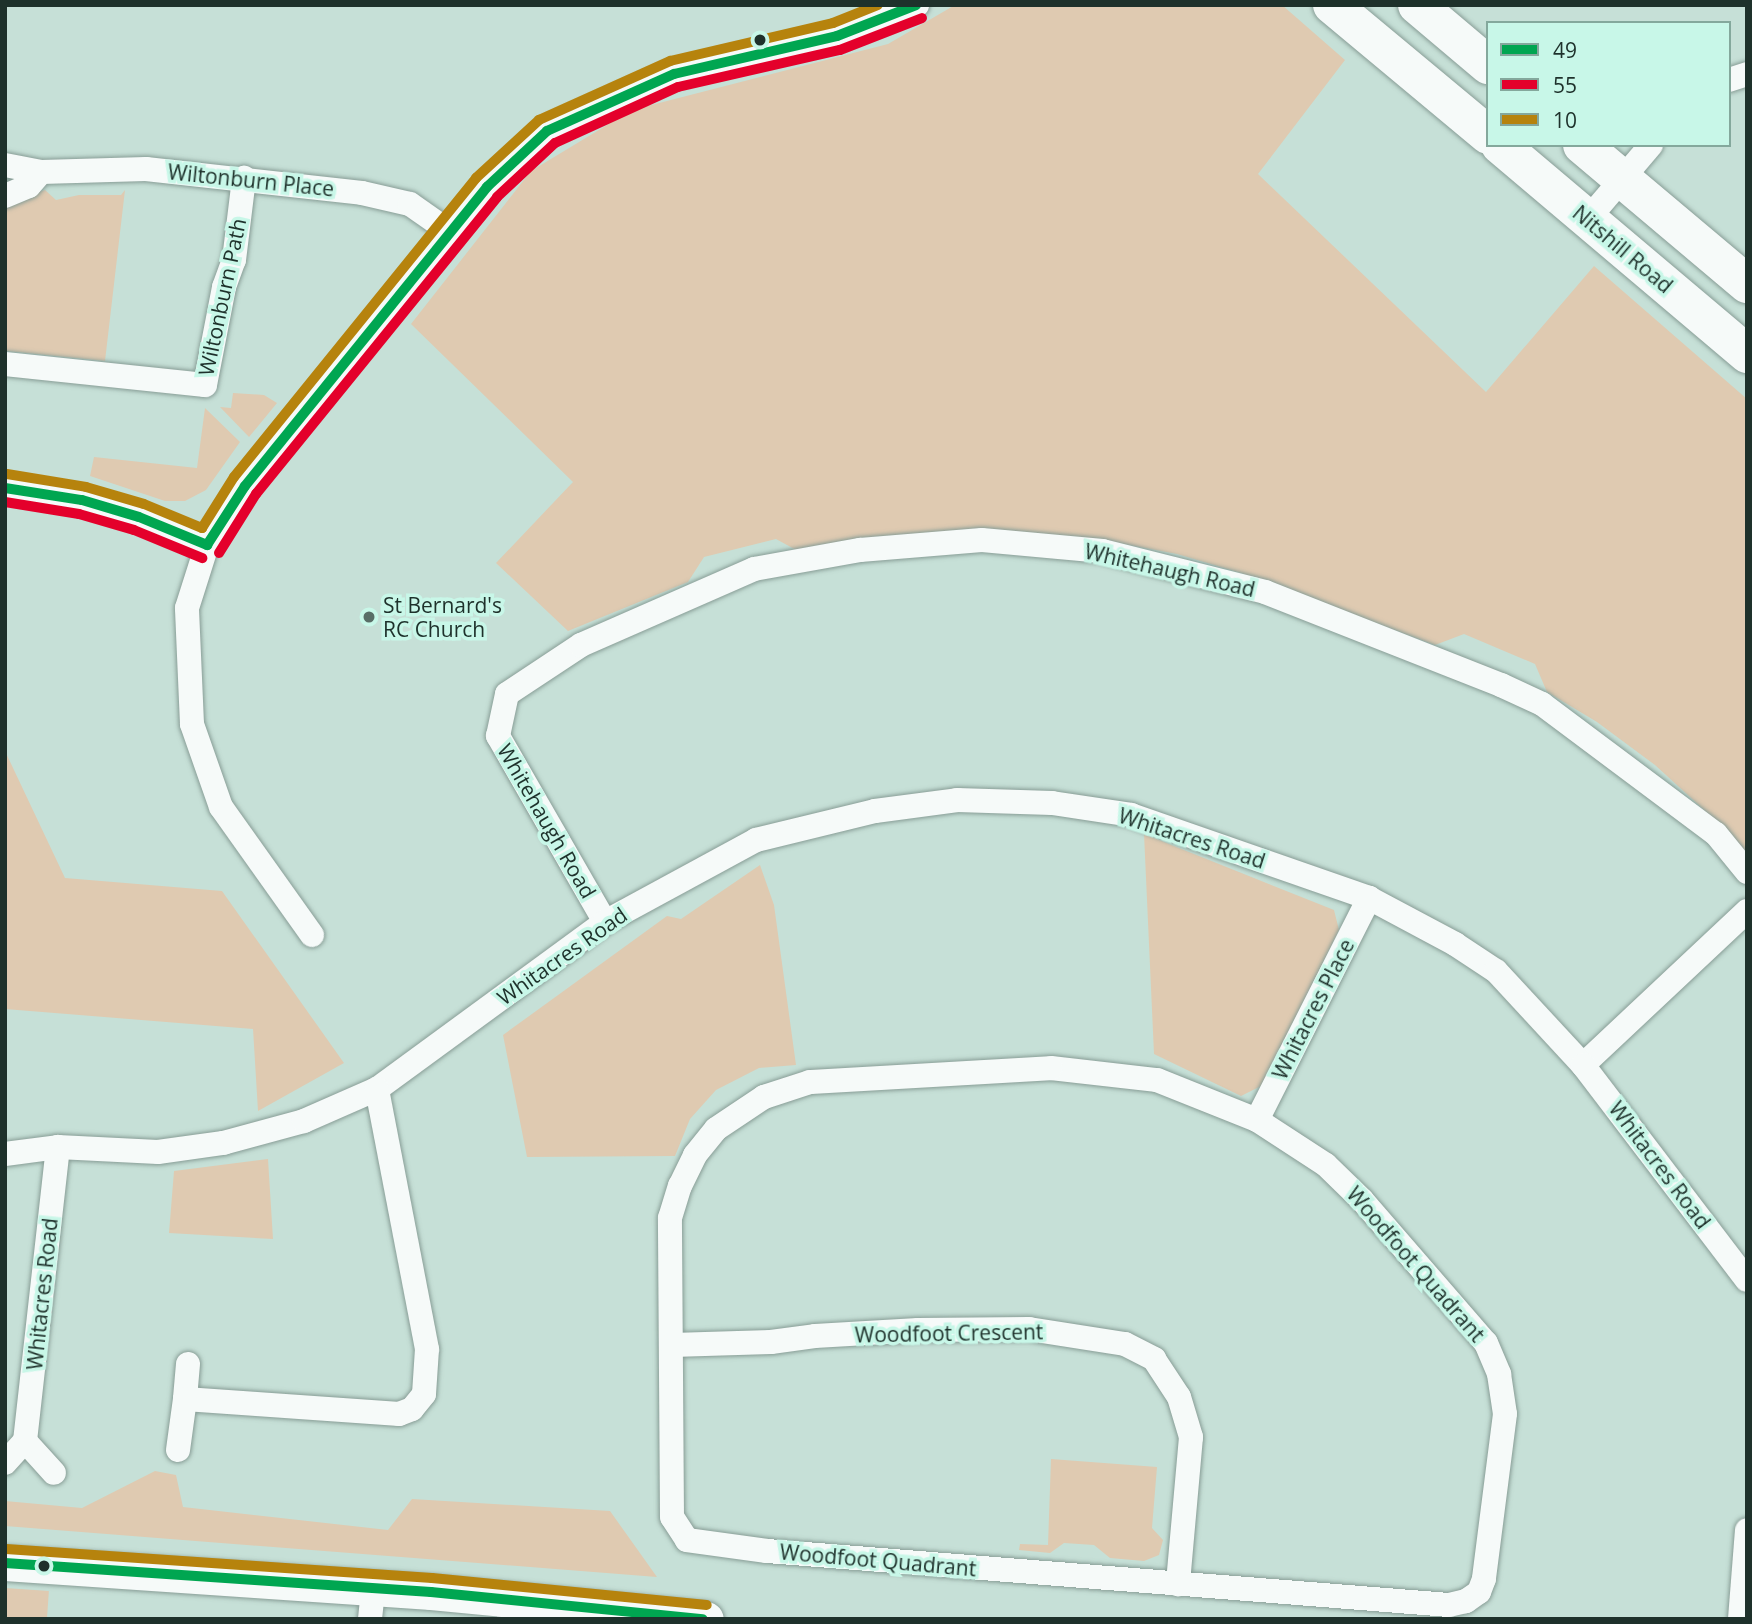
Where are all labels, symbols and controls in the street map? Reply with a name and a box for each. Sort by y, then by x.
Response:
legend [1486,21,1731,147]
unlabelled marker [753,33,767,47]
text: 49 [1553,36,1577,64]
text: 55 [1553,71,1577,99]
text: 10 [1553,106,1577,134]
street label: Wiltonburn Place [167,159,335,201]
street label: Nitshill Road [1568,200,1678,298]
street label: Wiltonburn Path [193,216,251,378]
street label: Whitehaugh Road [1082,538,1258,602]
place label: St Bernard's RC Church [383,592,502,642]
marker: St Bernard's RC Church [361,609,377,625]
street label: Whitehaugh Road [493,739,601,903]
street label: Whitacres Road [1115,802,1269,874]
street label: Whitacres Road [492,902,632,1010]
street label: Whitacres Place [1267,935,1359,1083]
street label: Whitacres Road [1604,1096,1716,1234]
street label: Woodfoot Quadrant [1342,1181,1490,1347]
street label: Whitacres Road [21,1217,63,1371]
street label: Woodfoot Crescent [854,1319,1044,1347]
street label: Woodfoot Quadrant [779,1539,977,1581]
unlabelled marker [37,1559,51,1573]

